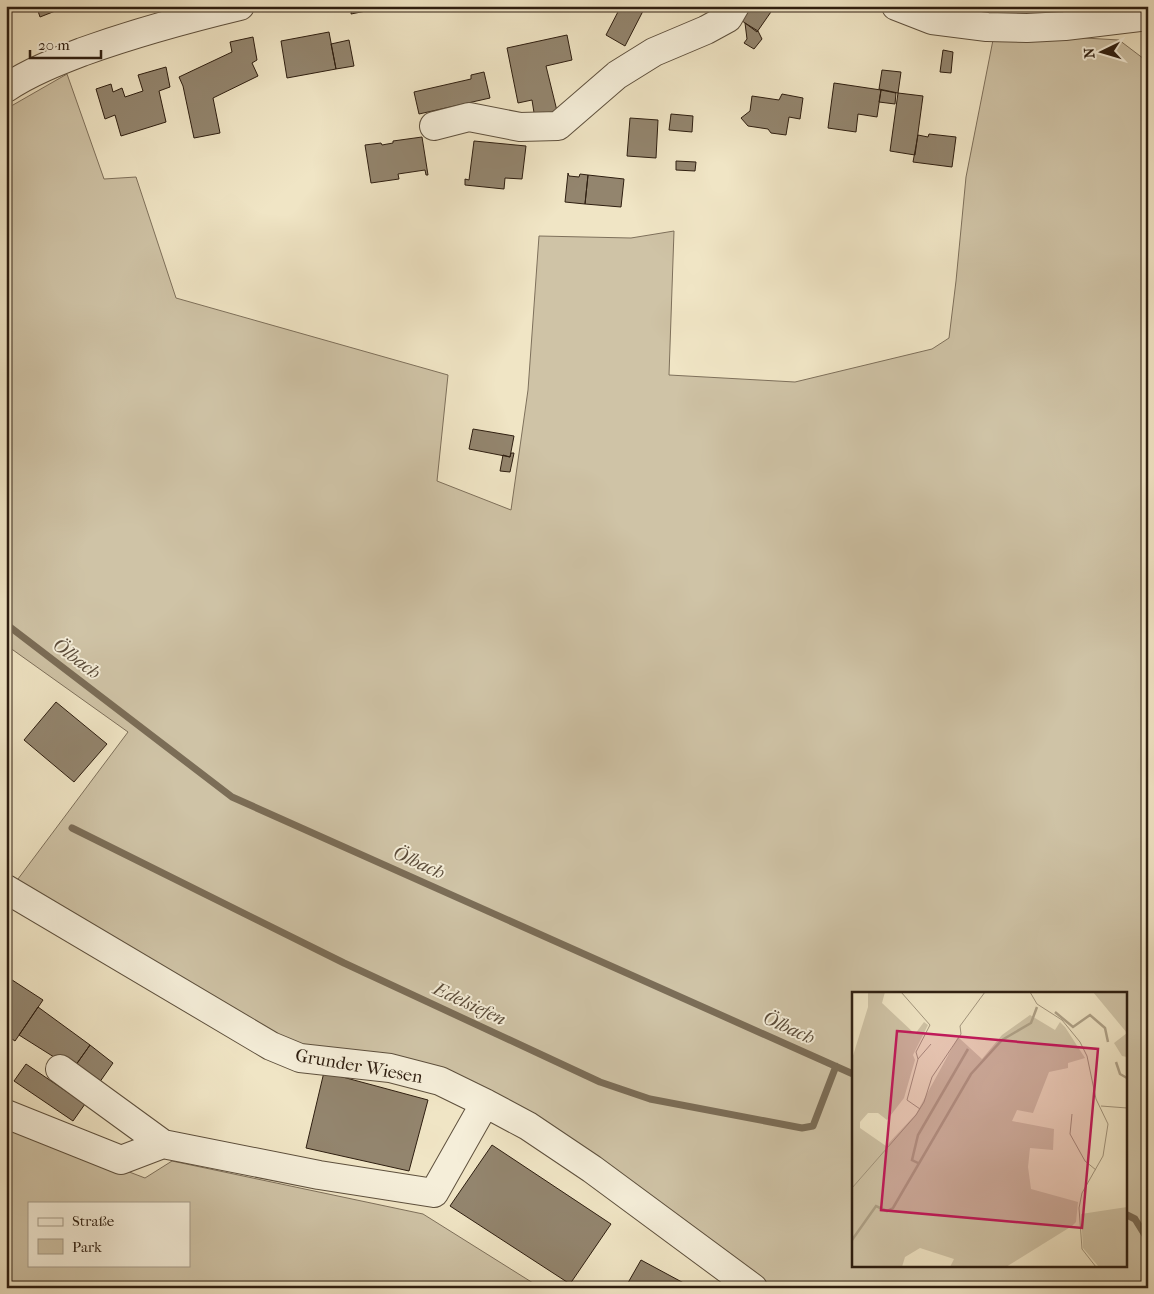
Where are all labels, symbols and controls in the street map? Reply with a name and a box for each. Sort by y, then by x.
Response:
scale bar [30,28,101,60]
north arrow [1076,28,1126,78]
text: 20 m [38,36,70,54]
text: N [1081,47,1098,59]
water label: Ölbach [48,634,105,684]
water label: Ölbach [389,842,448,884]
water label: Edelsiefen [429,977,509,1030]
inset map [852,992,1126,1266]
water label: Ölbach [759,1007,818,1049]
street label: Grunder Wiesen [294,1045,425,1088]
legend [28,1202,190,1266]
text: Straße [72,1212,115,1230]
text: Park [72,1238,102,1256]

